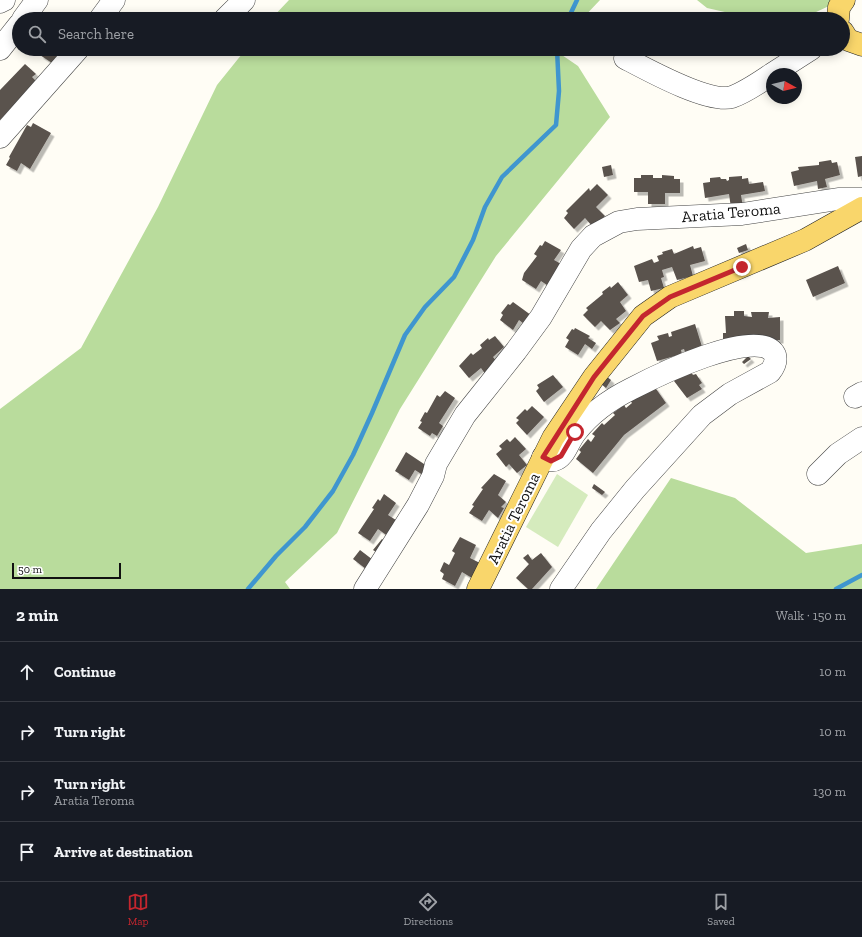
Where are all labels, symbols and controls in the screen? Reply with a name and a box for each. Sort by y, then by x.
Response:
search box [12,12,850,56]
icon: search [26,23,48,45]
text: Search here [58,25,134,43]
north arrow [766,68,802,104]
street label: Aratia Teroma [681,199,782,226]
route end [733,258,751,276]
route start [566,423,584,441]
street label: Aratia Teroma [483,469,544,567]
scale bar [12,561,121,580]
text: 50 m [18,563,42,576]
text: 2 min [16,605,58,625]
text: Walk · 150 m [776,608,846,623]
icon: ahead [16,661,38,683]
text: Continue [54,663,116,681]
text: 10 m [819,664,846,679]
icon: right [16,721,38,743]
text: Turn right [54,723,125,741]
text: 10 m [819,724,846,739]
text: Turn right [54,775,125,793]
icon: right [16,781,38,803]
text: 130 m [813,784,846,799]
text: Aratia Teroma [54,793,135,808]
icon: arrive [16,841,38,863]
text: Arrive at destination [54,843,193,861]
tab: Map [127,891,149,928]
tab: Directions [403,891,453,928]
tab: Saved [707,891,735,928]

